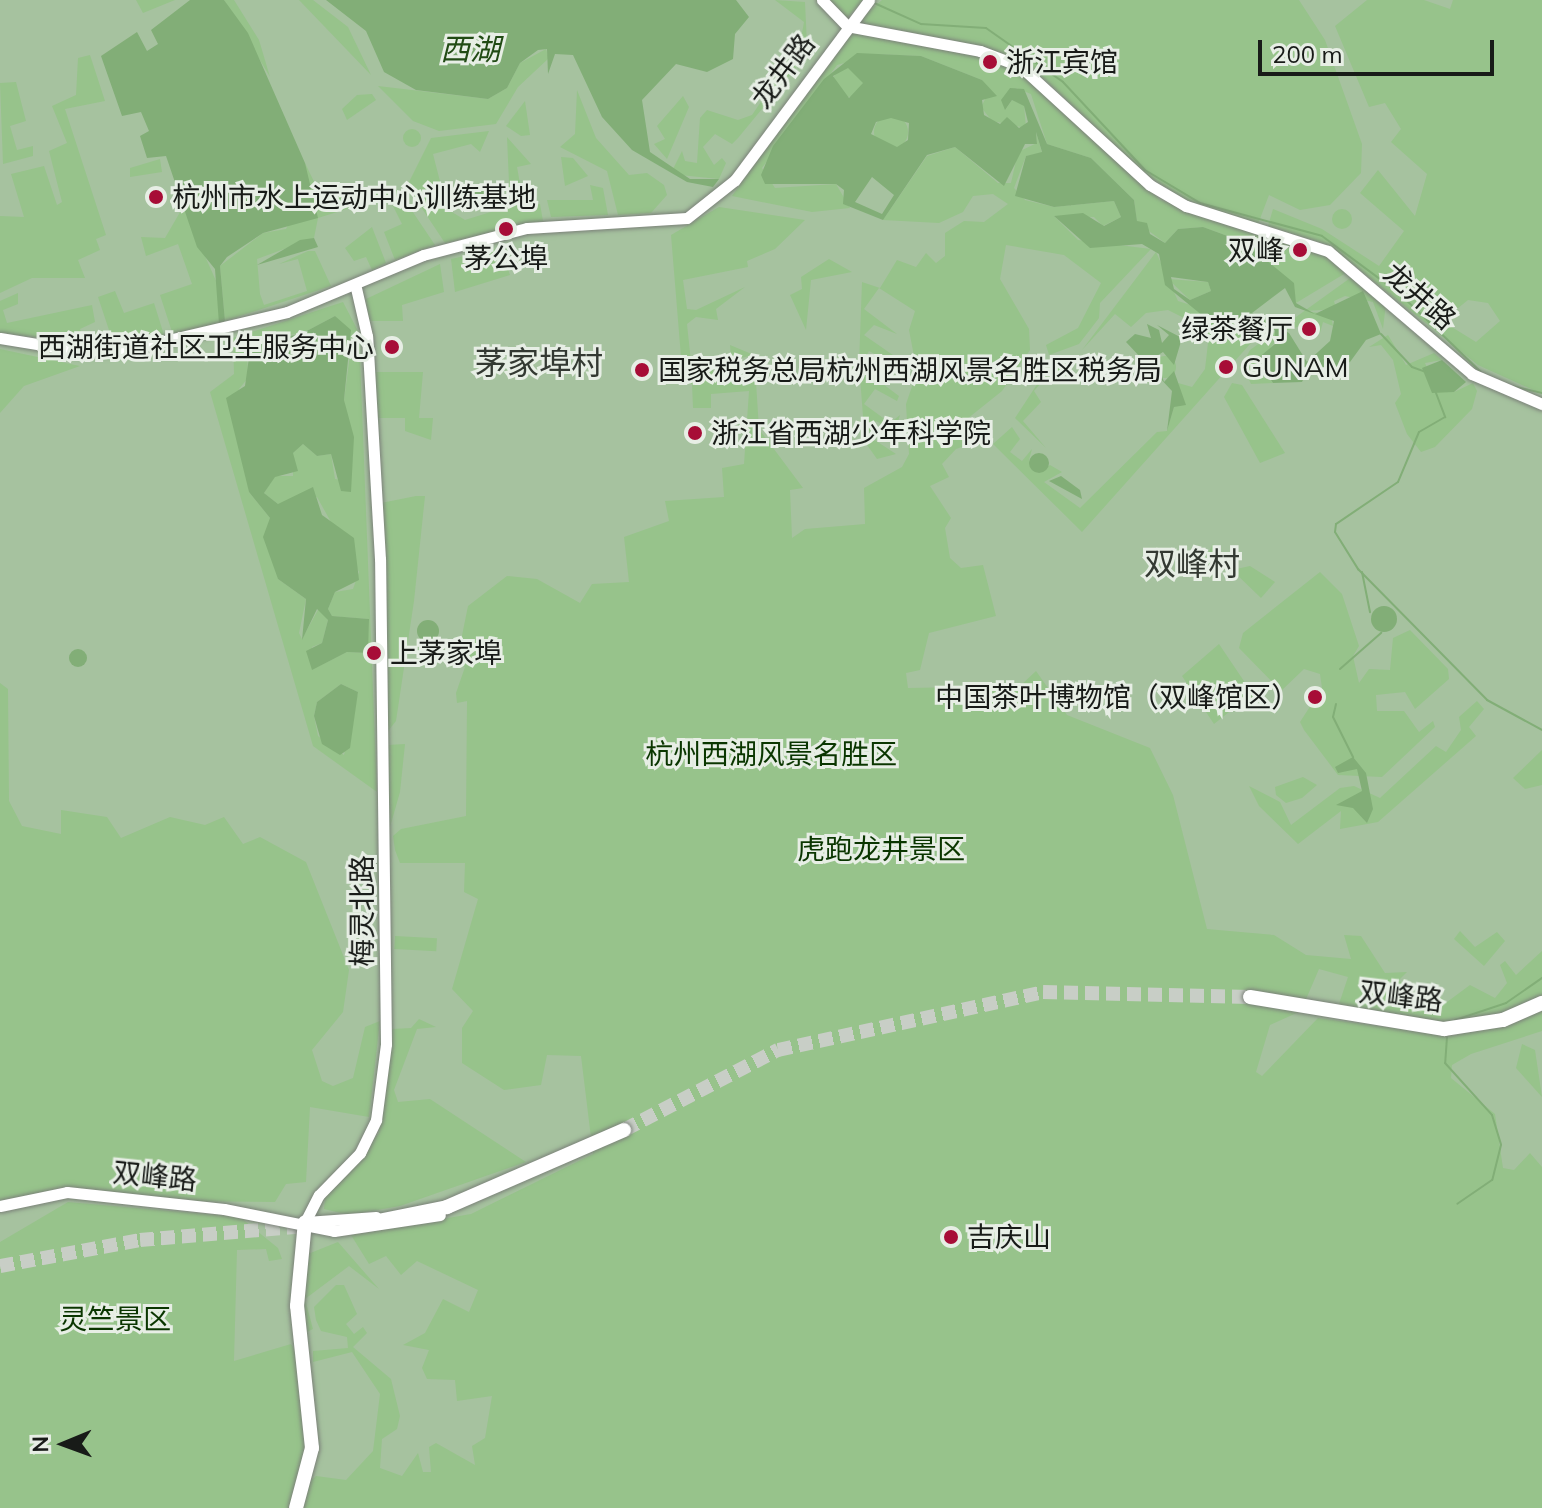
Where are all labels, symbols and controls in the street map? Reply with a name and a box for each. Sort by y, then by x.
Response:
scale bar [1262,24,1498,74]
street label: 龙井路 [744,27,822,115]
water label: 西湖 [440,31,500,67]
text: 200 m [1272,39,1343,69]
place label: 浙江宾馆 [1006,45,1118,79]
marker: 浙江宾馆 [981,53,999,71]
place label: 杭州市水上运动中心训练基地 [172,180,536,214]
marker: 杭州市水上运动中心训练基地 [147,188,165,206]
marker: 茅公埠 [497,220,515,238]
place label: 双峰 [1228,233,1284,267]
place label: 茅公埠 [464,241,548,275]
marker: 双峰 [1291,241,1309,259]
street label: 龙井路 [1377,256,1463,336]
place label: 绿茶餐厅 [1181,312,1293,346]
marker: 绿茶餐厅 [1300,320,1318,338]
place label: 西湖街道社区卫生服务中心 [38,330,374,364]
marker: 西湖街道社区卫生服务中心 [381,336,403,358]
district label: 茅家埠村 [475,343,603,381]
place label: GUNAM [1242,350,1348,384]
place label: 国家税务总局杭州西湖风景名胜区税务局 [658,353,1162,387]
marker: GUNAM [1217,358,1235,376]
marker: 国家税务总局杭州西湖风景名胜区税务局 [633,361,651,379]
place label: 浙江省西湖少年科学院 [711,416,991,450]
marker: 浙江省西湖少年科学院 [686,424,704,442]
district label: 双峰村 [1144,544,1240,582]
place label: 上茅家埠 [390,636,502,670]
marker: 上茅家埠 [365,644,383,662]
place label: 中国茶叶博物馆（双峰馆区） [935,680,1299,714]
marker: 中国茶叶博物馆（双峰馆区） [1306,688,1324,706]
park label: 杭州西湖风景名胜区 [645,737,897,771]
park label: 虎跑龙井景区 [797,832,965,866]
street label: 梅灵北路 [345,855,379,967]
street label: 双峰路 [1357,974,1445,1018]
street label: 双峰路 [111,1155,199,1197]
place label: 吉庆山 [967,1220,1051,1254]
marker: 吉庆山 [942,1228,960,1246]
park label: 灵竺景区 [59,1302,171,1336]
north arrow [24,1404,104,1484]
text: N [26,1436,54,1453]

